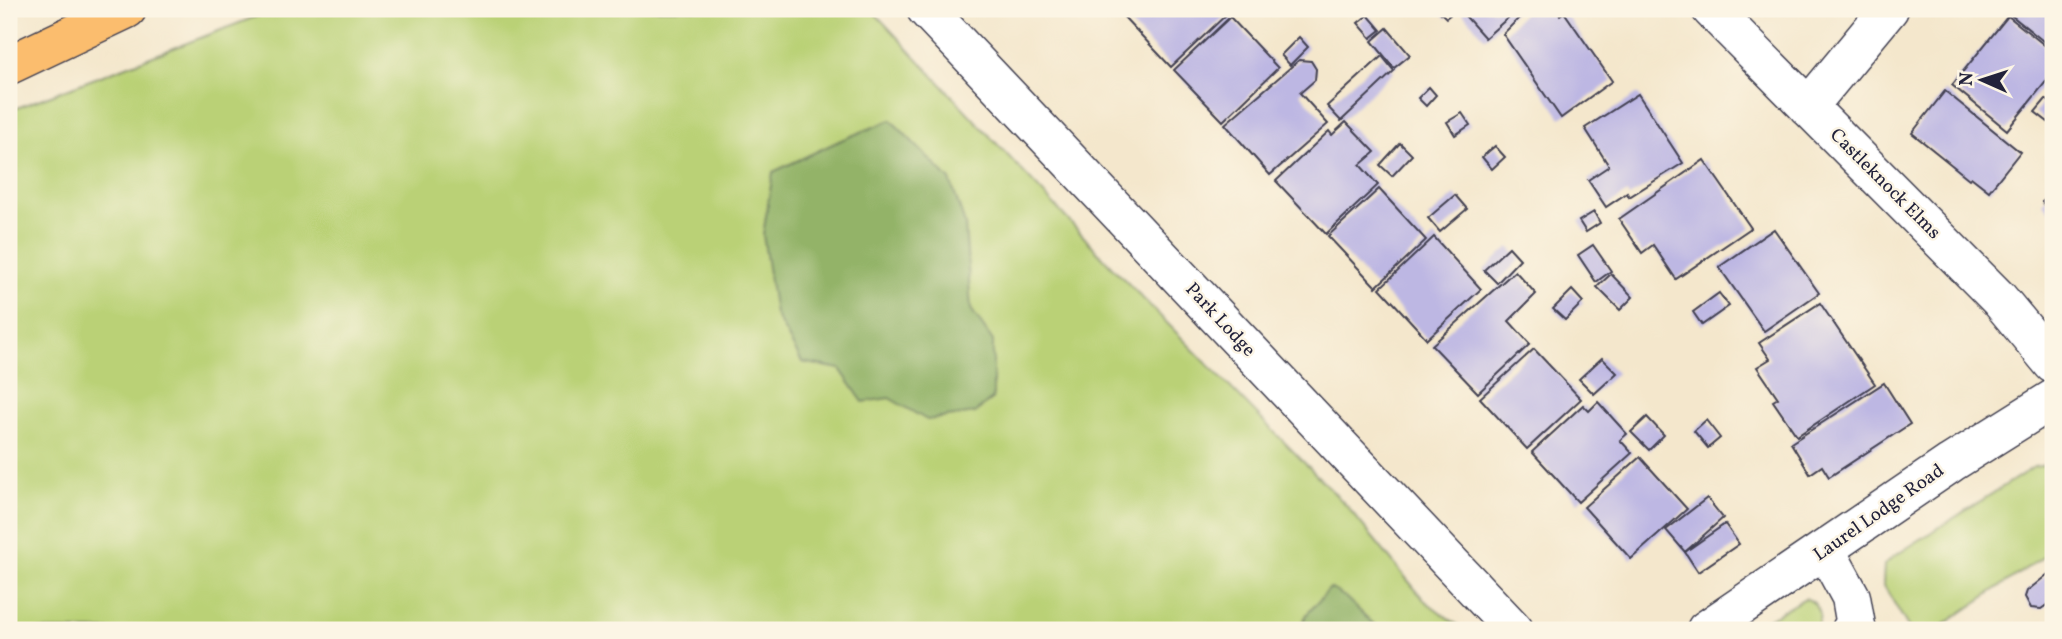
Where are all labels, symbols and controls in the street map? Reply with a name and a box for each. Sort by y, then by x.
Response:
north arrow [1946,46,2016,116]
text: N [1954,71,1980,87]
street label: Castleknock Elms [1824,123,1946,245]
street label: Park Lodge [1179,277,1261,363]
street label: Laurel Lodge Road [1808,458,1950,568]

